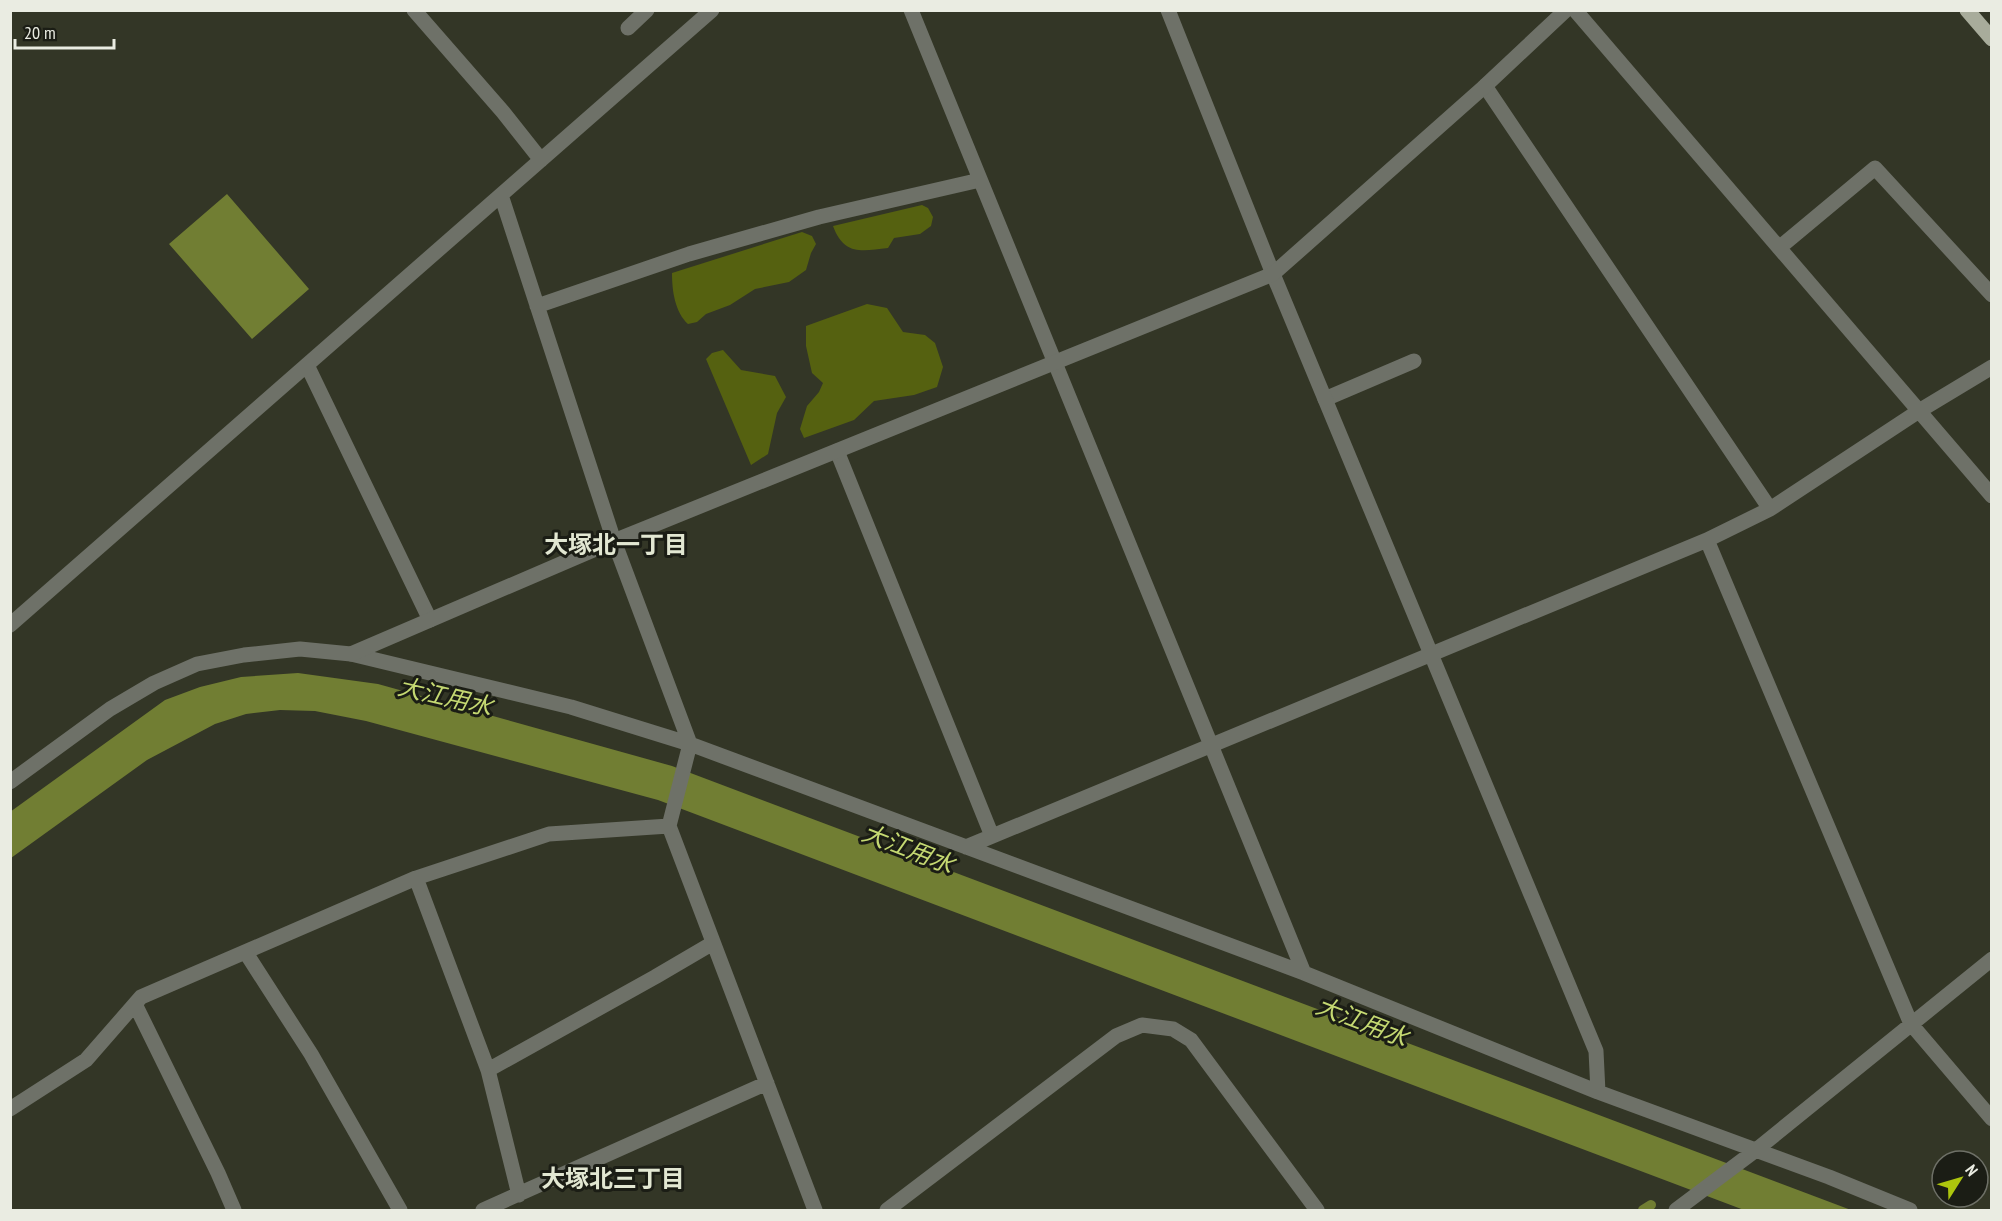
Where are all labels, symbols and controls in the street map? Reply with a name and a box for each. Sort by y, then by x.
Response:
scale bar [15,12,114,50]
text: 20 m [24,21,56,44]
district label: 大塚北一丁目 [544,529,688,560]
water label: 大江用水 [395,671,498,723]
water label: 大江用水 [858,817,961,881]
water label: 大江用水 [1312,990,1415,1054]
north arrow [1930,1149,1990,1209]
text: N [1961,1161,1983,1179]
district label: 大塚北三丁目 [541,1163,685,1194]

